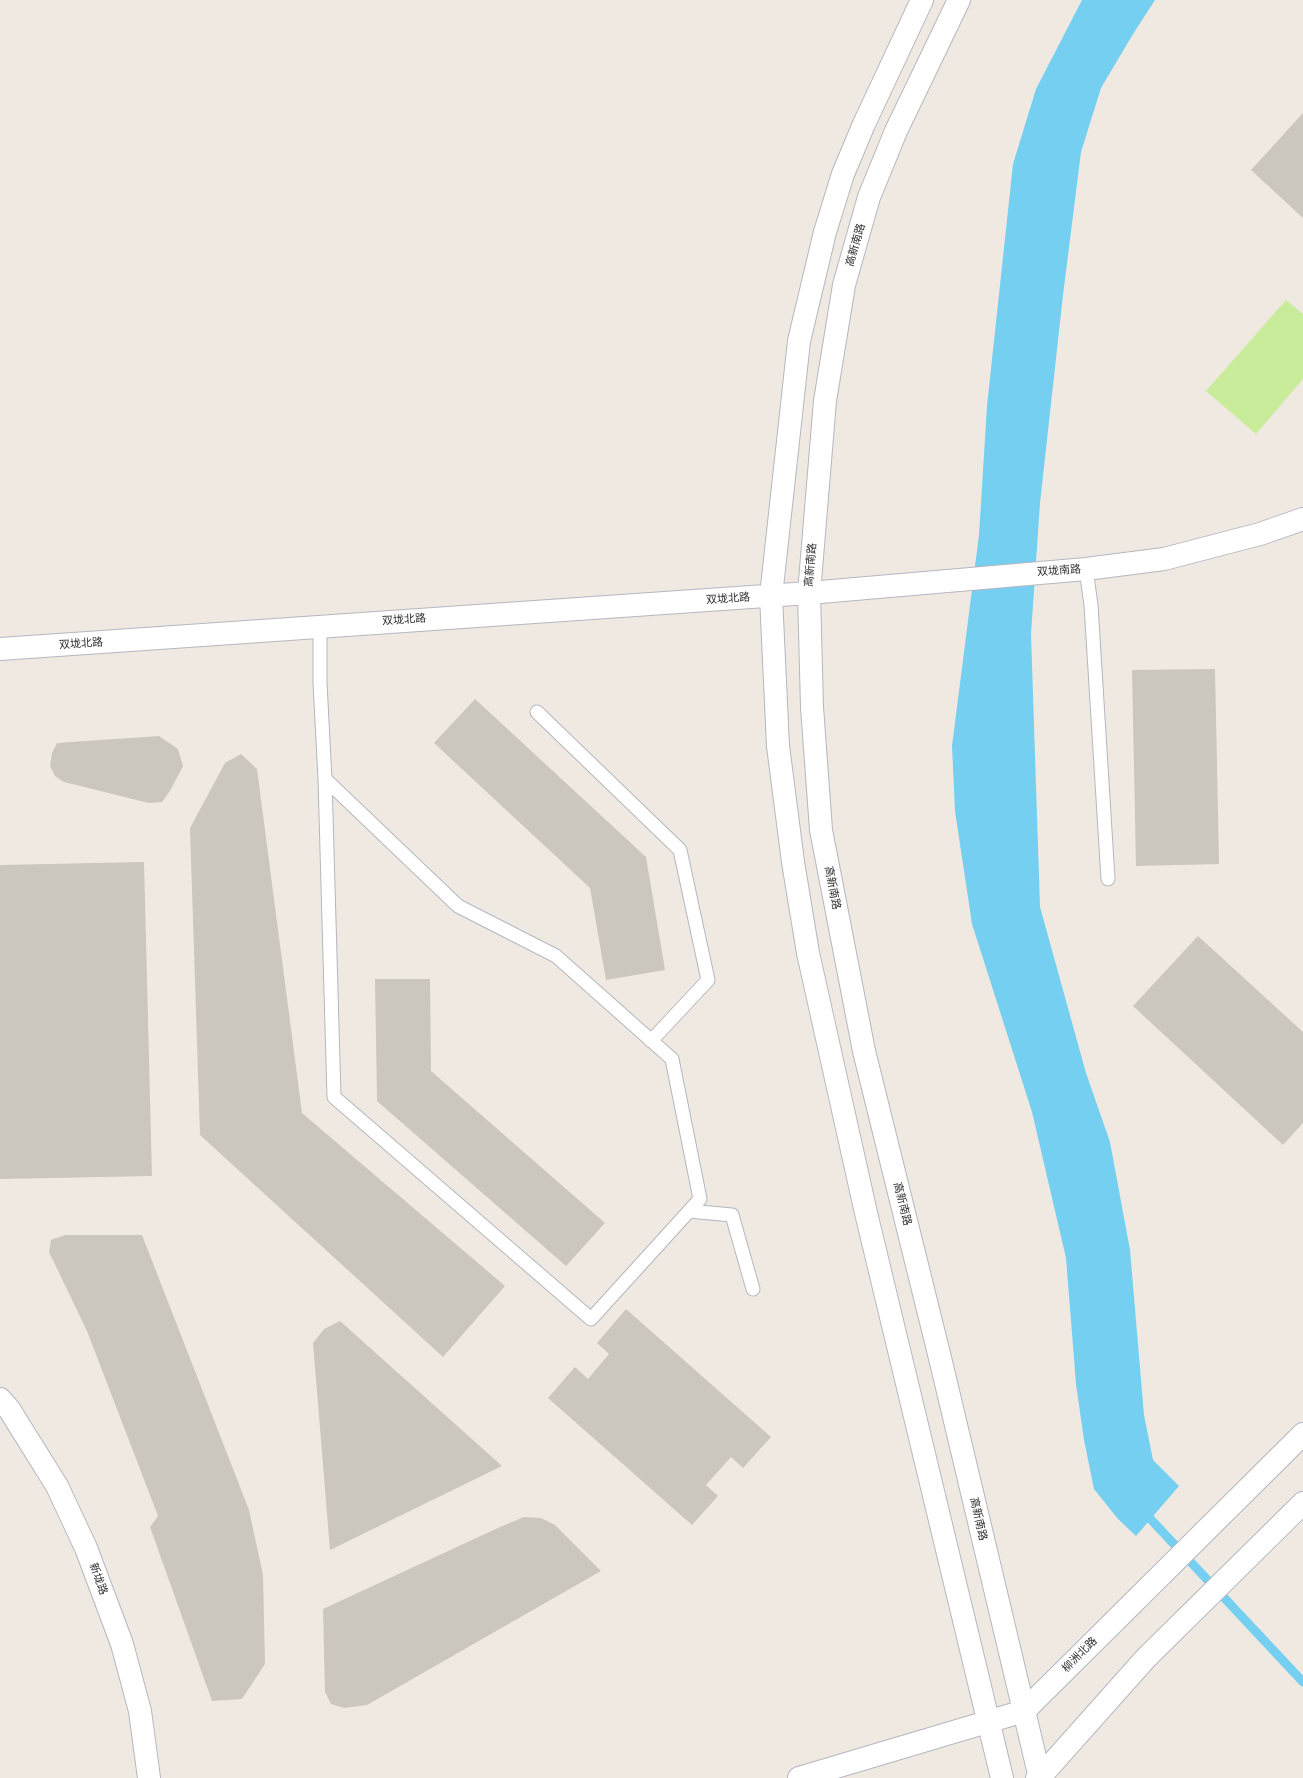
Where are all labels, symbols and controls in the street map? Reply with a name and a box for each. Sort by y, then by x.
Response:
street label: 高新南路 [844,222,868,268]
street label: 高新南路 [803,543,819,587]
street label: 双垅南路 [1037,563,1081,579]
street label: 双垅北路 [706,591,750,607]
street label: 双垅北路 [382,612,426,628]
street label: 双垅北路 [59,636,103,652]
street label: 高新南路 [821,865,843,911]
street label: 高新南路 [890,1181,914,1227]
street label: 高新南路 [967,1496,989,1542]
street label: 新垅路 [86,1561,110,1597]
street label: 柳洲北路 [1060,1635,1100,1675]

